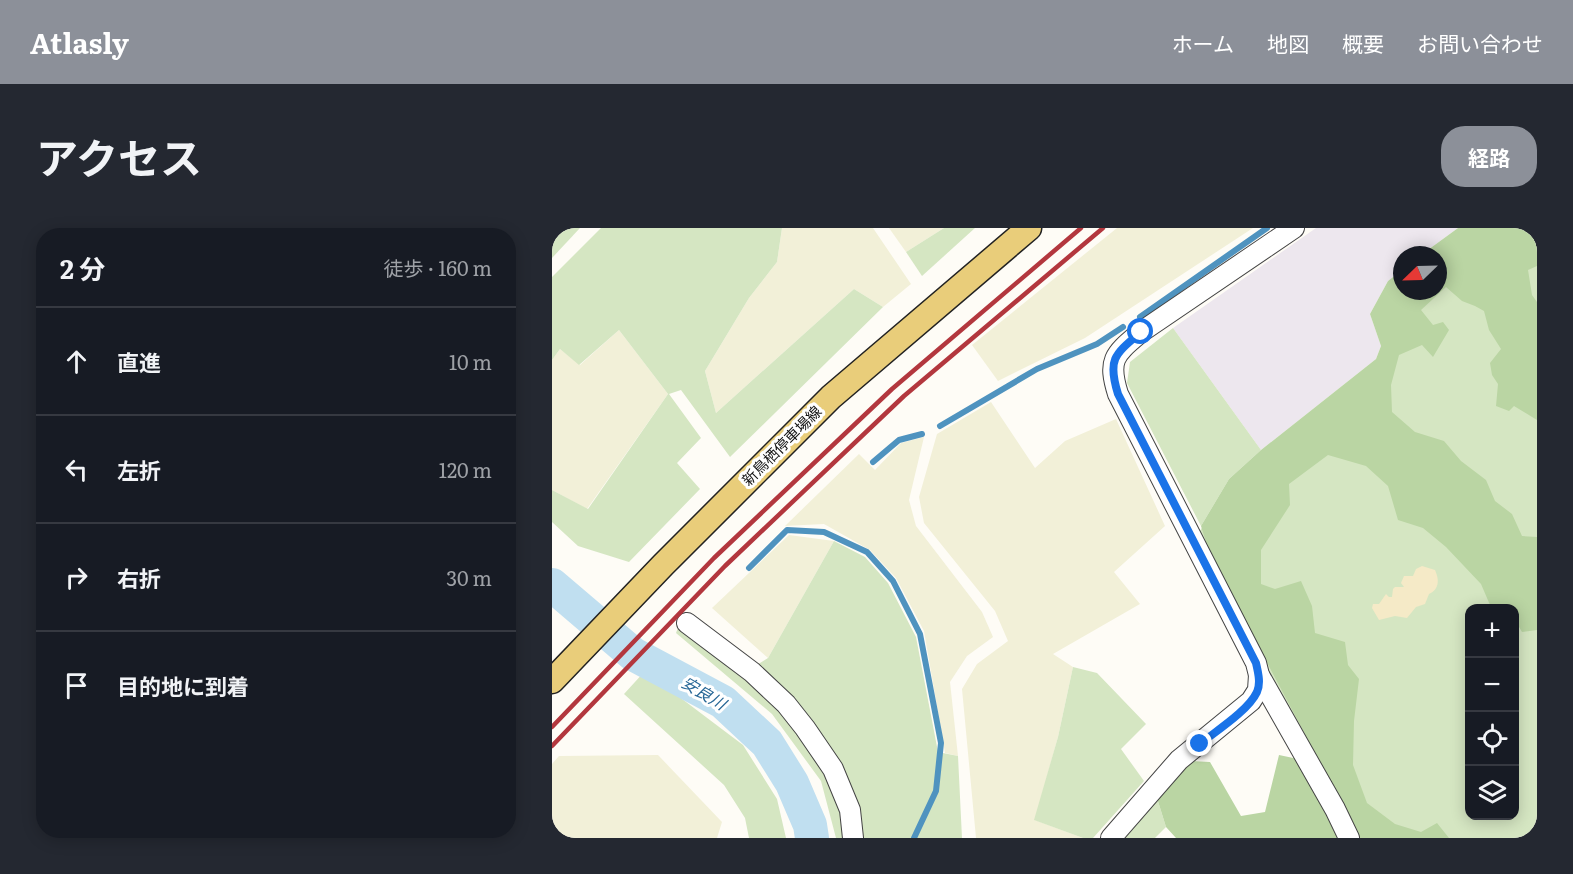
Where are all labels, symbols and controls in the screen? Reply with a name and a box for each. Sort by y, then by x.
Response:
text: Atlasly [30,21,129,63]
text: ホーム [1172,27,1234,58]
text: 地図 [1267,27,1309,58]
text: 概要 [1342,27,1384,58]
text: お問い合わせ [1417,27,1543,58]
text: アクセス [36,125,202,187]
button: 経路 [1441,126,1537,187]
north arrow [1393,246,1447,300]
text: 2 分 [60,248,105,287]
text: 徒歩 · 160 m [384,252,492,282]
route start [1127,318,1153,344]
icon: ahead [60,345,93,378]
text: 直進 [117,345,161,378]
text: 10 m [449,346,492,376]
street label: 新鳥栖停車場線 [736,400,826,490]
icon: left [60,453,93,486]
text: 左折 [117,453,161,486]
text: 120 m [439,454,492,484]
icon: right [60,561,93,594]
text: 右折 [117,561,161,594]
text: 30 m [446,562,492,592]
map controls [1465,604,1519,820]
button: + [1465,604,1519,658]
button: − [1465,658,1519,712]
icon: arrive [60,669,93,702]
text: 目的地に到着 [117,669,249,702]
water label: 安良川 [678,669,733,716]
button: locate [1465,712,1519,766]
route end [1186,730,1212,756]
button: layers [1465,766,1519,820]

